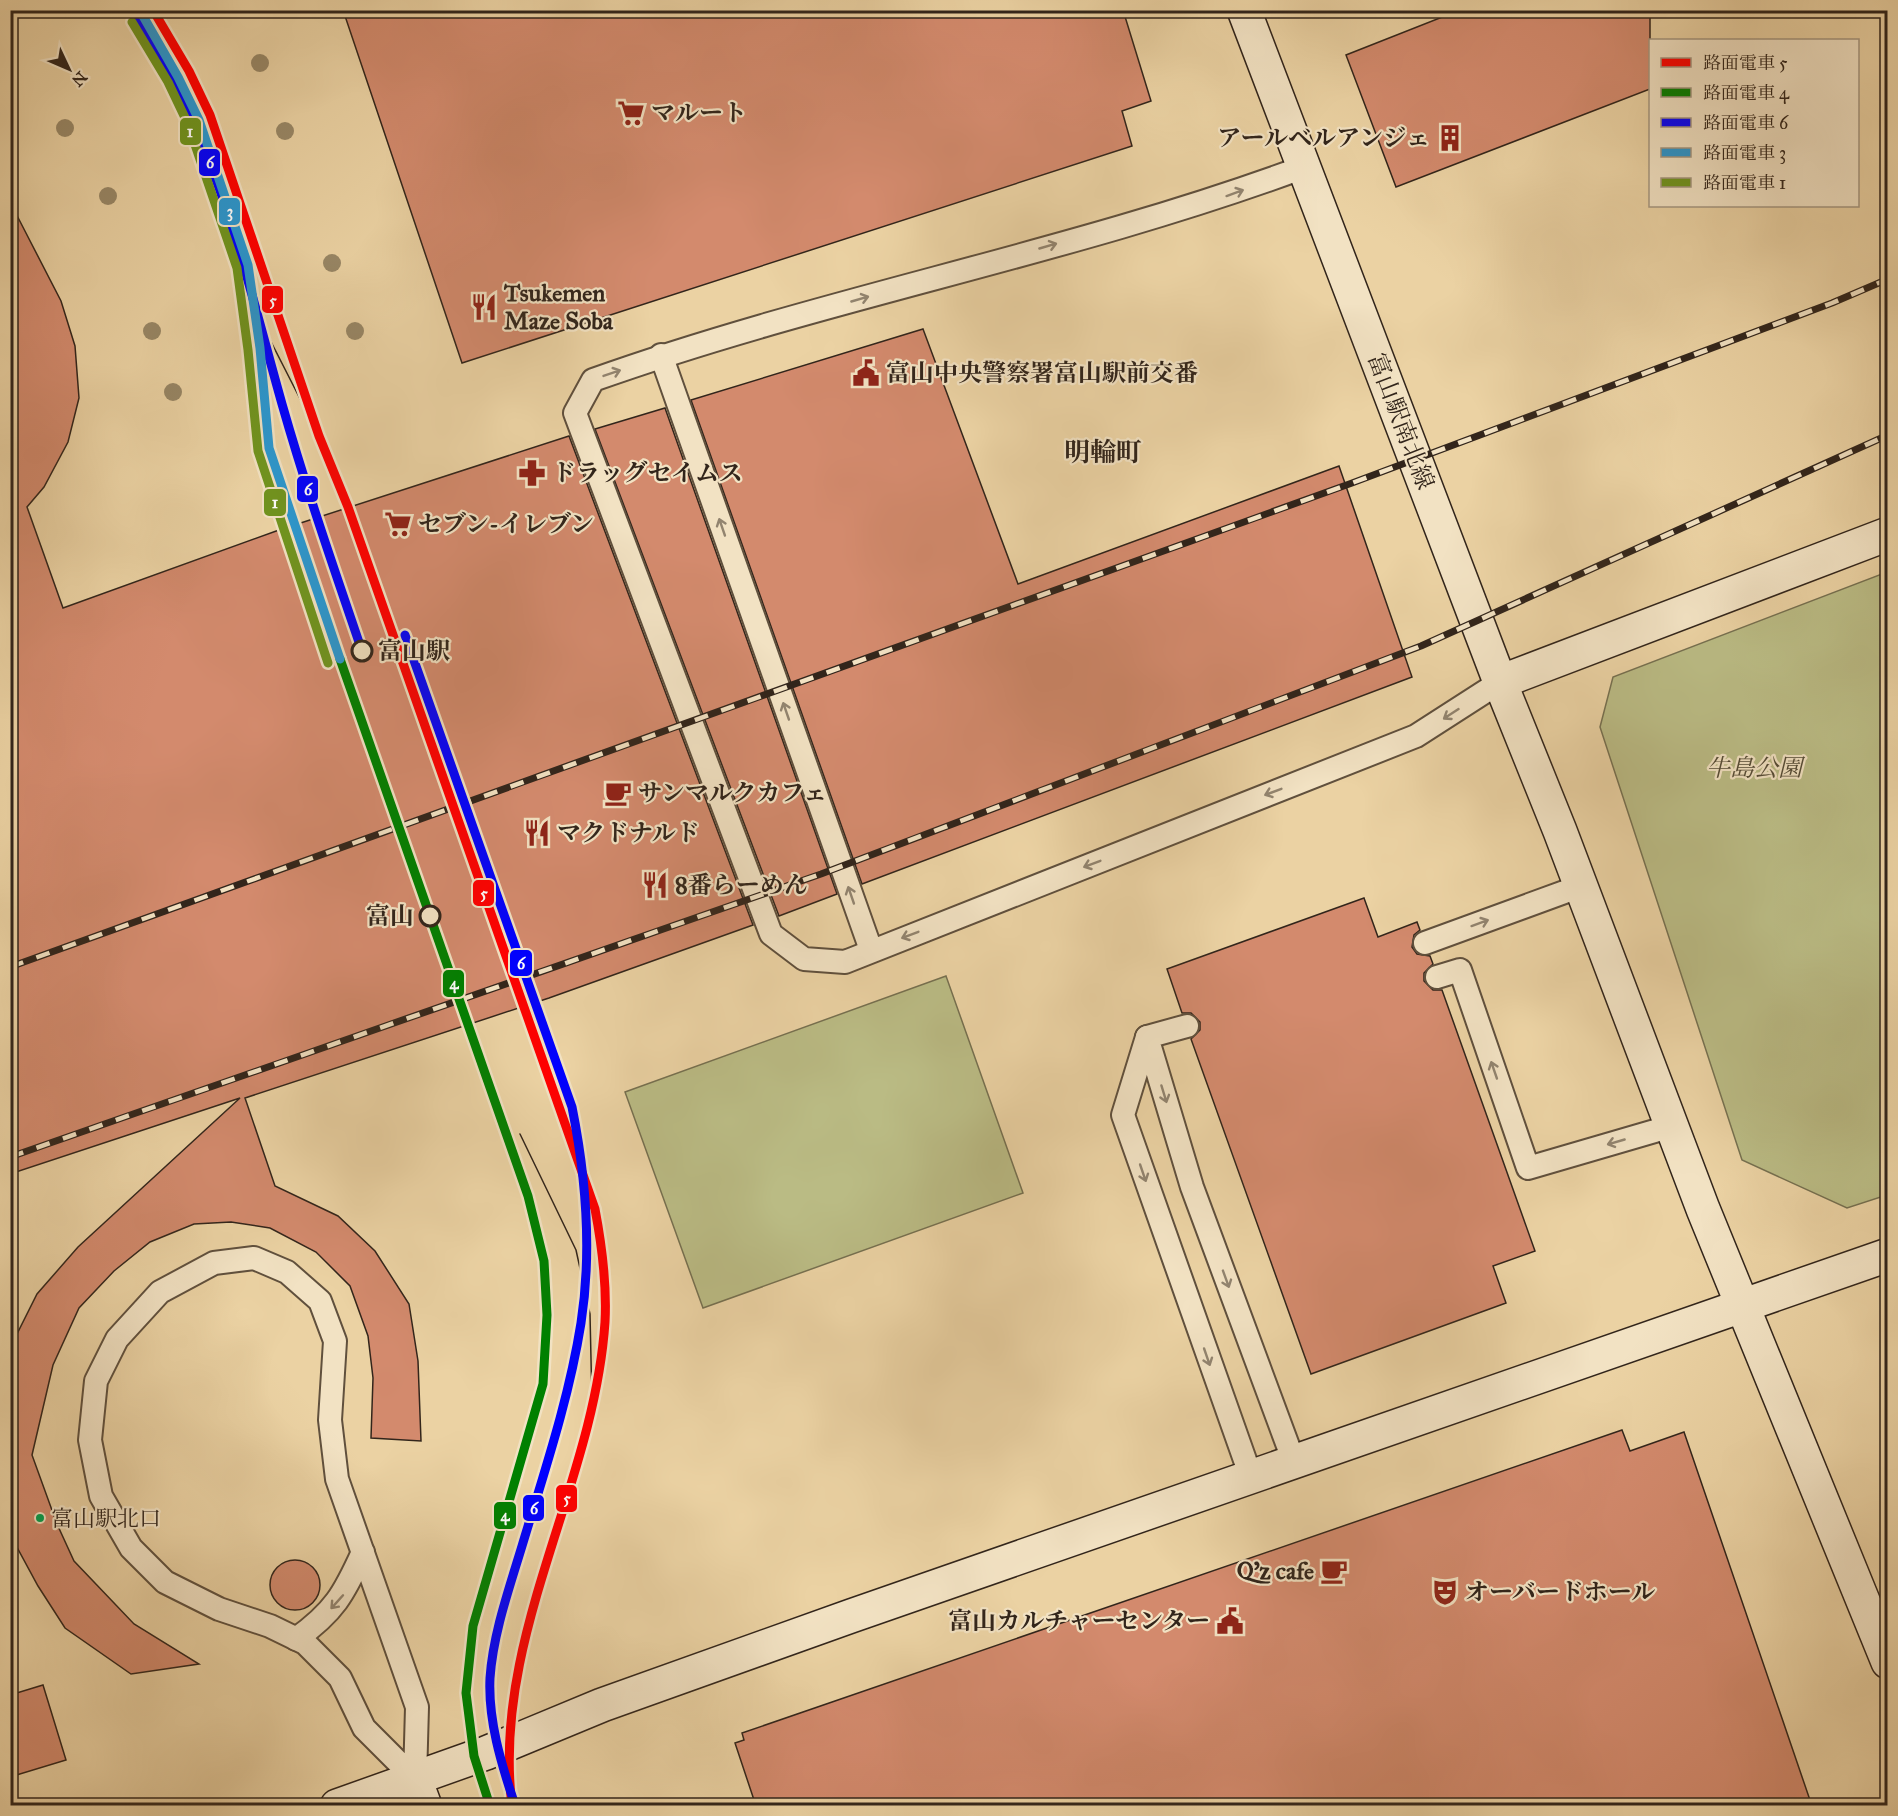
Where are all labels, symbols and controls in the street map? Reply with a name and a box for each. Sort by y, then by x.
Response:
north arrow [39,39,99,99]
legend [1649,39,1859,207]
text: 路面電車 5 [1703,52,1788,74]
text: N [68,68,91,91]
text: 路面電車 4 [1703,82,1790,104]
supermarket icon: マルート [616,98,646,128]
place label: マルート [651,98,747,128]
text: 路面電車 6 [1703,112,1789,134]
line badge: 1 [179,117,202,146]
text: 1 [187,122,194,141]
place label: アールベルアンジェ [1217,123,1430,153]
building icon: アールベルアンジェ [1435,123,1465,153]
text: 路面電車 3 [1703,142,1786,164]
line badge: 6 [198,148,221,177]
text: 6 [206,153,215,172]
text: 路面電車 1 [1703,172,1786,194]
one-way arrow [1225,186,1244,197]
line badge: 3 [218,197,241,226]
text: 3 [227,202,233,222]
one-way arrow [1038,240,1057,252]
place label: Tsukemen Maze Soba [503,278,614,336]
line badge: 5 [261,285,284,314]
text: 5 [269,291,277,310]
restaurant icon: Tsukemen Maze Soba [469,292,499,322]
one-way arrow [850,293,869,304]
street label: 富山駅南北線 [1361,348,1441,494]
public building icon: 富山中央警察署富山駅前交番 [851,358,881,388]
place label: 富山中央警察署富山駅前交番 [886,358,1198,388]
one-way arrow [602,366,621,377]
district label: 明輪町 [1064,436,1142,468]
pharmacy icon: ドラッグセイムス [517,458,547,488]
place label: ドラッグセイムス [552,458,743,488]
line badge: 6 [296,475,319,503]
text: 6 [304,480,313,499]
line badge: 1 [263,488,287,517]
text: 1 [272,493,279,512]
supermarket icon: セブン-イレブン [383,509,413,539]
place label: セブン-イレブン [418,509,594,539]
one-way arrow [715,519,726,537]
place label: 富山駅 [378,636,450,666]
marker: 富山駅 [351,640,373,662]
one-way arrow [780,702,791,721]
one-way arrow [1443,708,1460,720]
park label: 牛島公園 [1706,753,1806,783]
cafe icon: サンマルクカフェ [603,778,633,808]
place label: サンマルクカフェ [638,778,827,808]
one-way arrow [1264,788,1283,799]
restaurant icon: マクドナルド [522,818,552,848]
place label: マクドナルド [557,818,700,848]
one-way arrow [1083,859,1102,870]
restaurant icon: 8番らーめん [640,870,670,900]
place label: 8番らーめん [675,870,808,900]
line badge: 5 [472,879,495,907]
text: 5 [480,884,488,903]
one-way arrow [845,886,856,905]
place label: 富山 [366,901,414,931]
marker: 富山 [419,905,441,927]
one-way arrow [1470,917,1489,928]
one-way arrow [901,930,920,941]
line badge: 6 [509,949,533,977]
text: 6 [517,954,526,973]
line badge: 4 [442,969,465,998]
text: 4 [450,974,460,994]
one-way arrow [1488,1061,1499,1080]
one-way arrow [1159,1084,1170,1103]
one-way arrow [1607,1137,1626,1148]
one-way arrow [1139,1163,1150,1181]
one-way arrow [1221,1269,1232,1288]
one-way arrow [1203,1347,1214,1366]
line badge: 5 [555,1484,578,1513]
text: 5 [563,1489,571,1508]
line badge: 6 [522,1494,545,1522]
text: 6 [530,1499,539,1518]
line badge: 4 [493,1501,517,1530]
place label: 富山駅北口 [51,1505,161,1532]
text: 4 [501,1506,511,1526]
marker: 富山駅北口 [34,1512,46,1524]
place label: Q’z cafe [1237,1556,1314,1586]
cafe icon: Q’z cafe [1319,1556,1349,1586]
theatre icon: オーバードホール [1430,1577,1460,1607]
place label: オーバードホール [1465,1577,1655,1607]
one-way arrow [330,1594,344,1609]
place label: 富山カルチャーセンター [948,1606,1210,1636]
public building icon: 富山カルチャーセンター [1215,1606,1245,1636]

